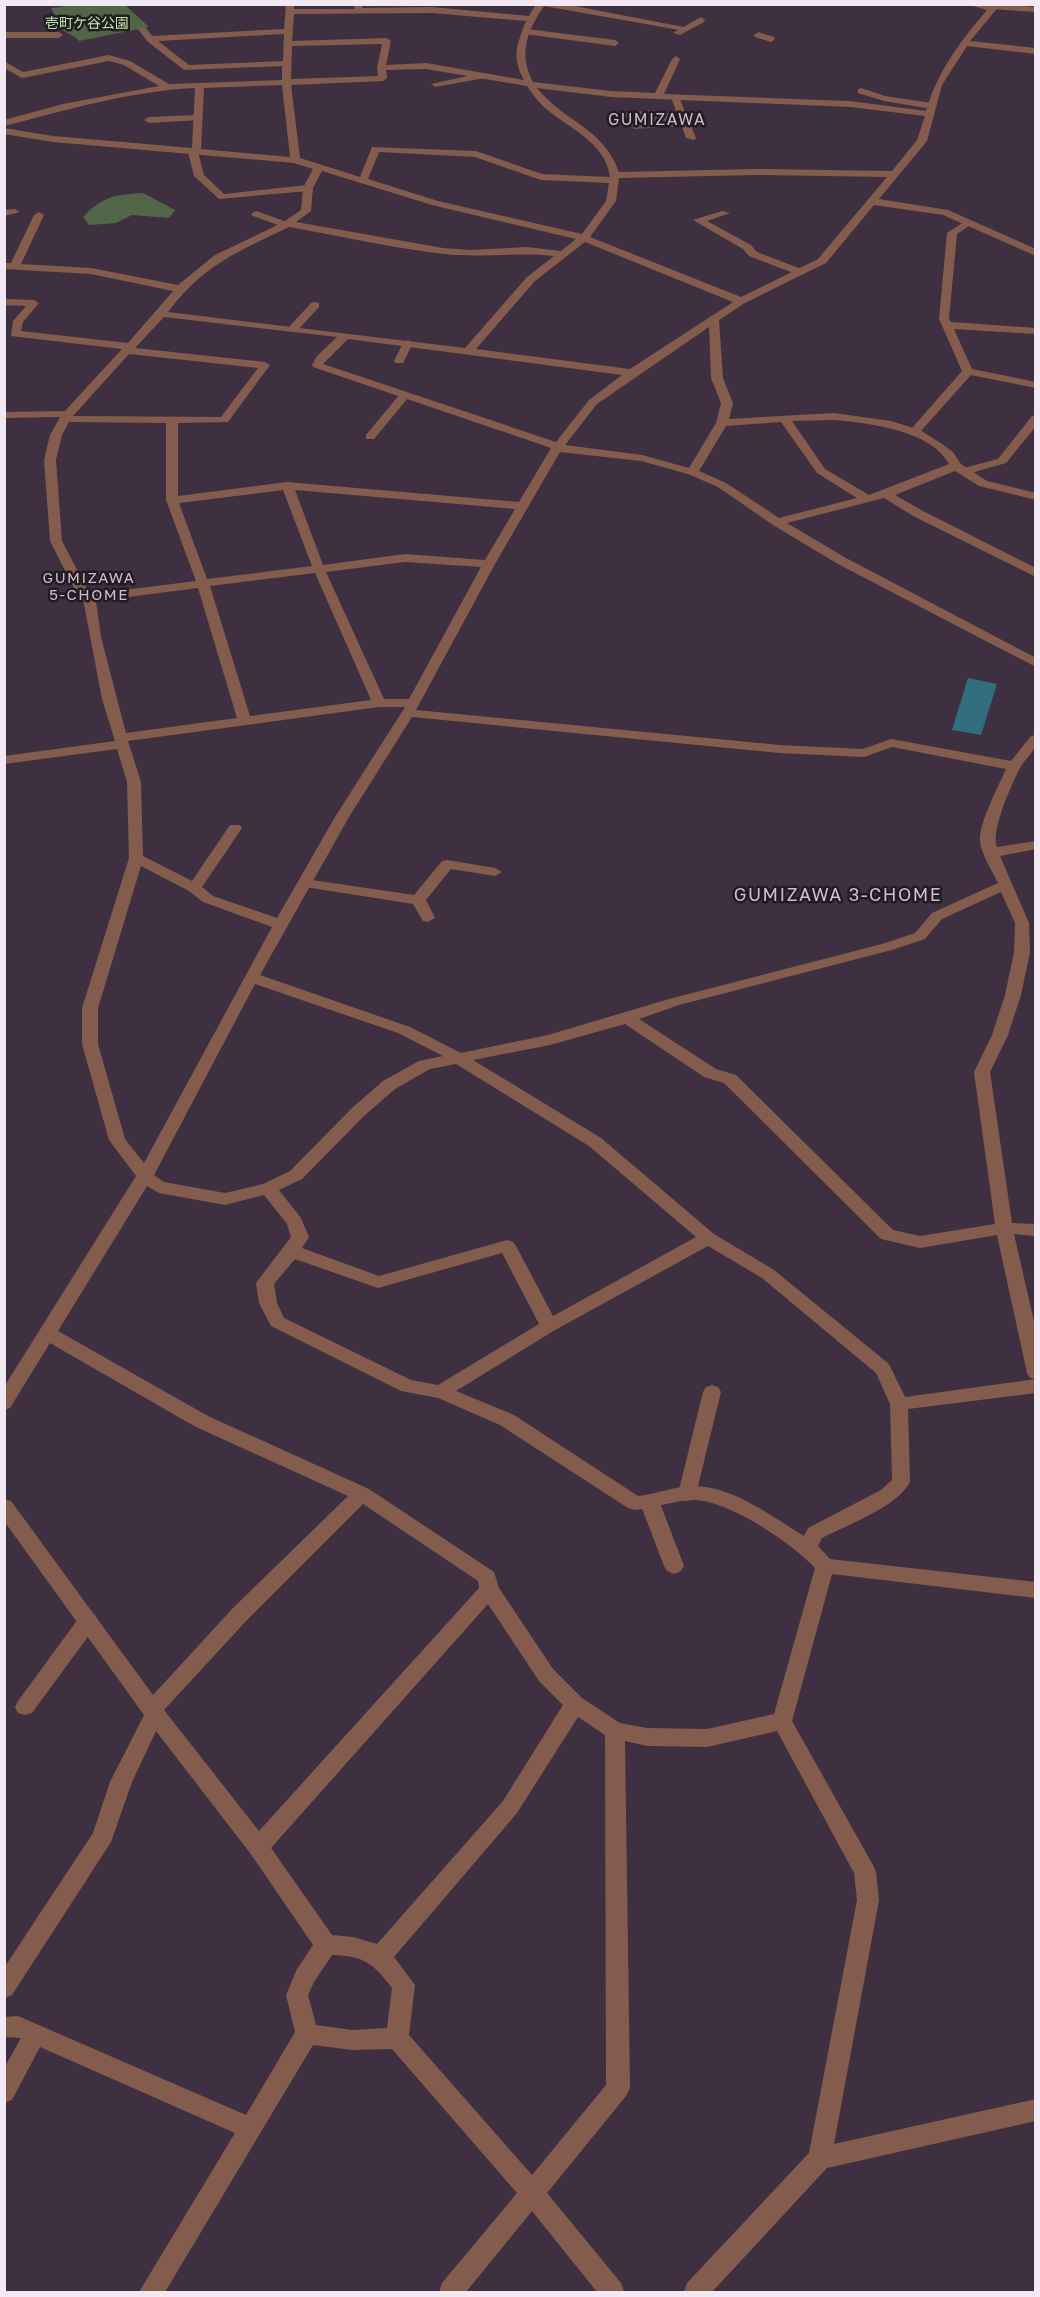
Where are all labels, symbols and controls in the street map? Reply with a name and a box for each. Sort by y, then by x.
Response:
park label: 壱町ケ谷公園 [45,14,129,31]
district label: GUMIZAWA [608,109,706,129]
district label: GUMIZAWA 5-CHOME [43,568,135,603]
district label: GUMIZAWA 3-CHOME [734,883,942,905]

